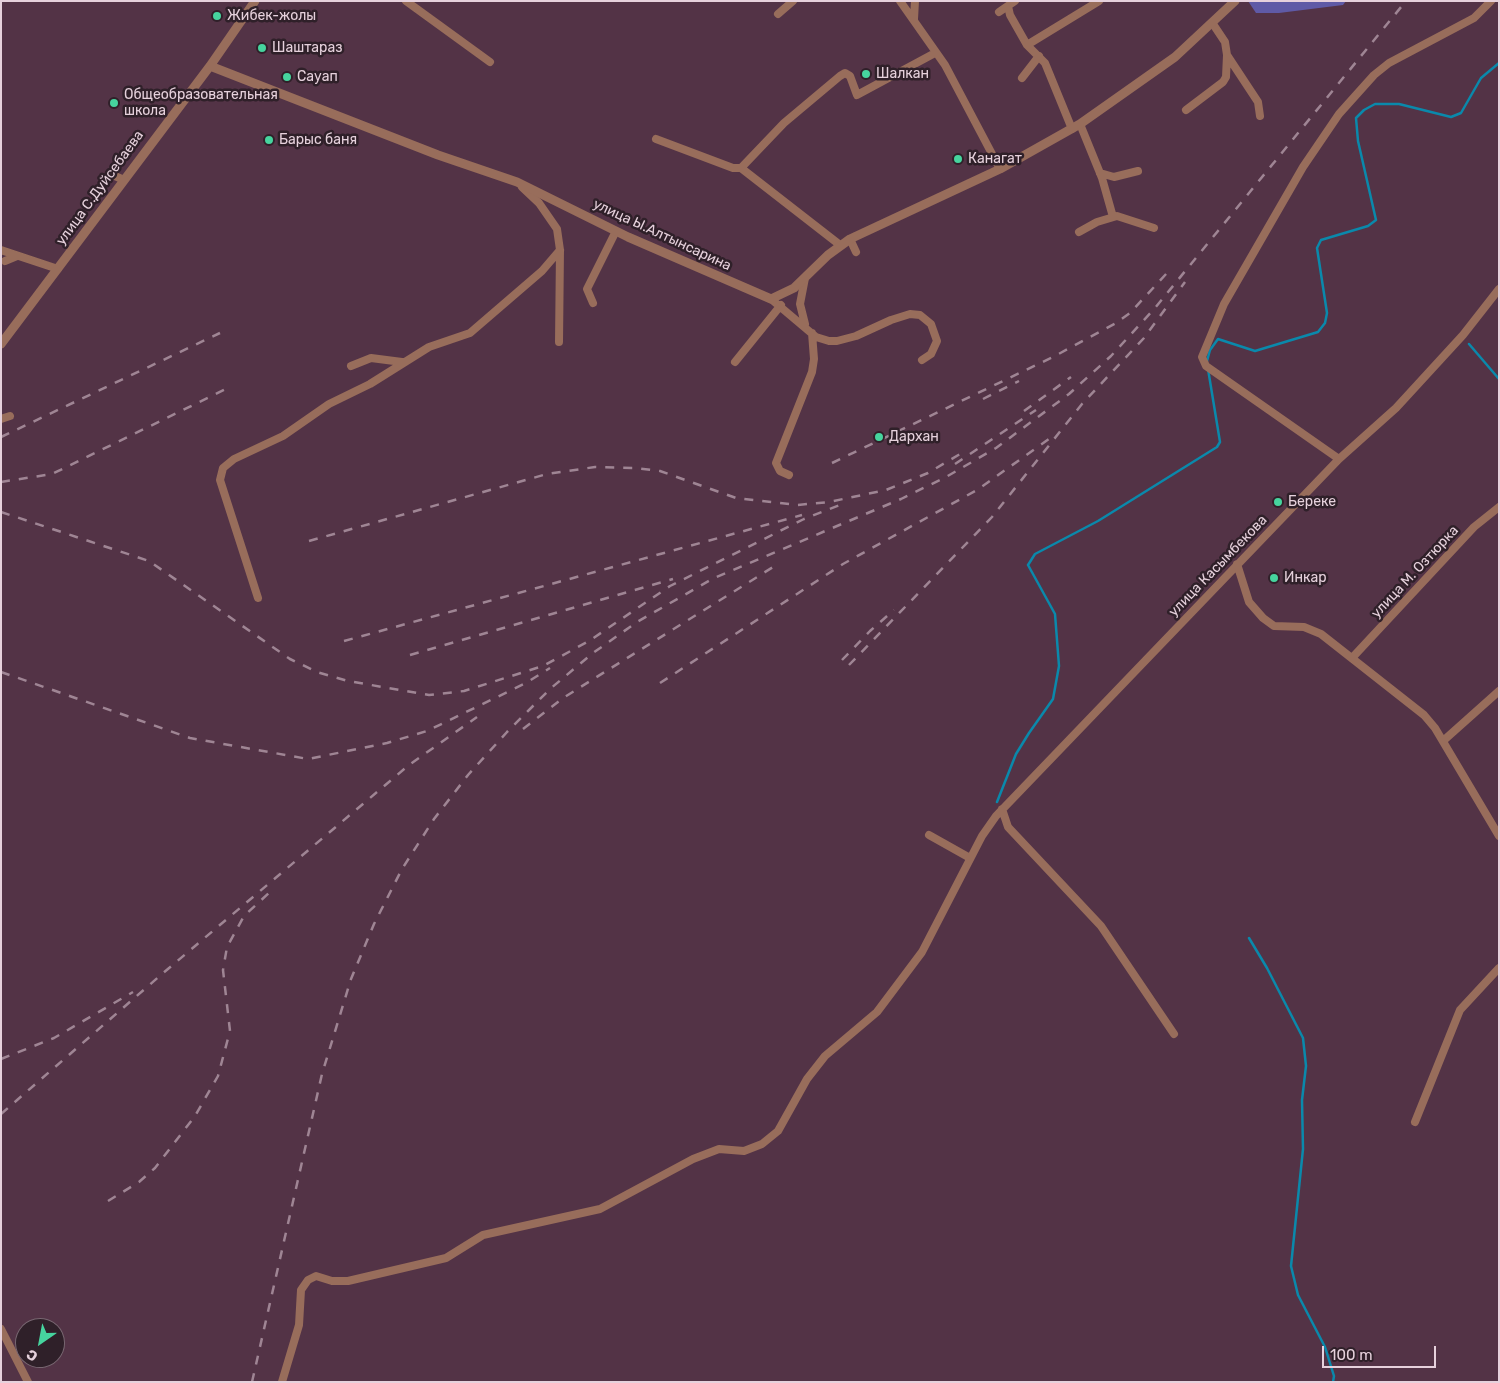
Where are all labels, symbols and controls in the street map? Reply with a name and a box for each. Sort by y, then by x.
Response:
place label: Жибек-жолы [227,8,316,24]
marker: Жибек-жолы [211,10,223,22]
place label: Шаштараз [272,40,342,56]
marker: Шаштараз [256,42,268,54]
place label: Шалкан [876,66,929,82]
marker: Шалкан [860,68,872,80]
place label: Сауап [297,69,338,85]
marker: Сауап [281,71,293,83]
place label: Общеобразовательная школа [124,87,278,120]
marker: Общеобразовательная школа [108,97,120,109]
street label: улица С.Дуйсебаева [53,127,147,249]
place label: Барыс баня [279,132,357,148]
marker: Барыс баня [263,134,275,146]
place label: Канагат [968,151,1022,167]
marker: Канагат [952,153,964,165]
street label: улица Ы.Алтынсарина [590,196,734,274]
place label: Дархан [889,429,939,445]
marker: Дархан [873,431,885,443]
place label: Береке [1288,494,1336,510]
marker: Береке [1272,496,1284,508]
street label: улица Касымбекова [1165,512,1271,620]
street label: улица М. Озтюрка [1368,522,1462,622]
place label: Инкар [1284,570,1326,586]
marker: Инкар [1268,572,1280,584]
north arrow [15,1318,65,1368]
scale bar [1325,1336,1439,1368]
text: С [23,1345,41,1365]
text: 100 m [1330,1346,1372,1364]

